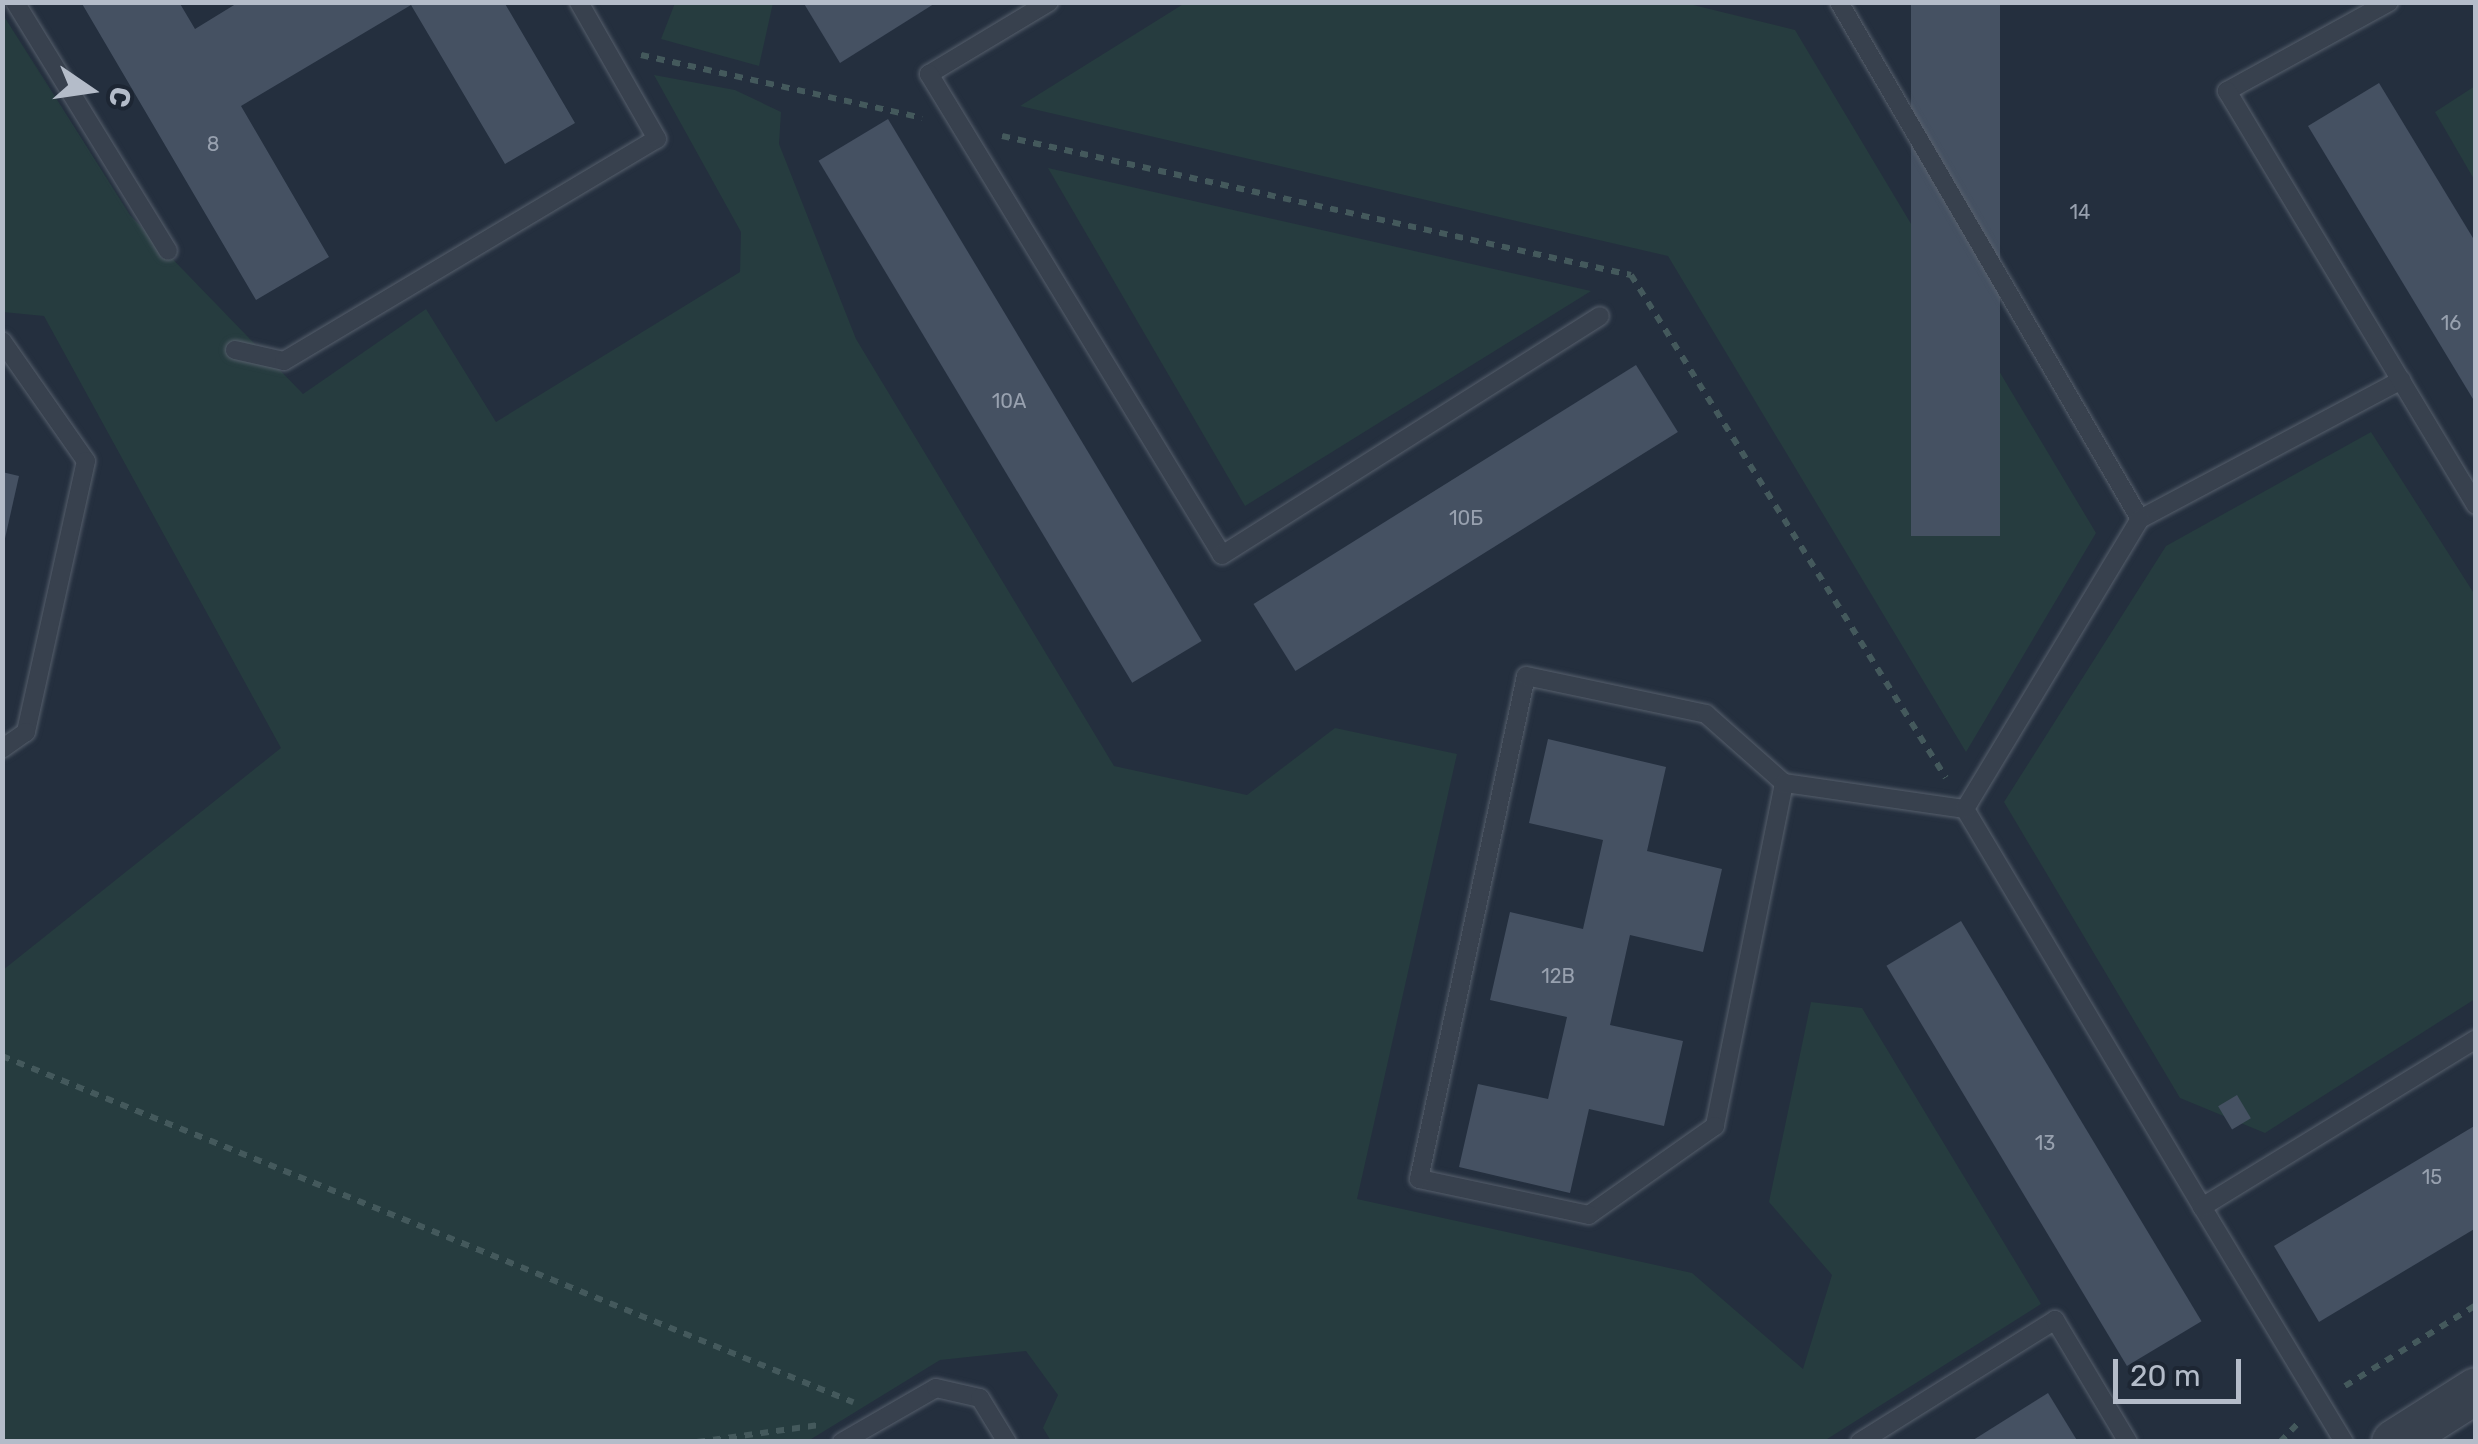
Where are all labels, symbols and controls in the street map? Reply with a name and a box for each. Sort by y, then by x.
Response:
north arrow [40,40,140,140]
text: С [101,84,138,110]
house number: 8 [207,132,219,156]
house number: 14 [2070,200,2090,224]
house number: 16 [2441,311,2461,335]
house number: 10А [992,389,1026,413]
house number: 10Б [1449,506,1483,530]
house number: 12В [1541,964,1575,988]
house number: 13 [2035,1131,2055,1155]
house number: 15 [2422,1165,2442,1189]
scale bar [2118,1339,2246,1401]
text: 20 m [2130,1358,2201,1394]

